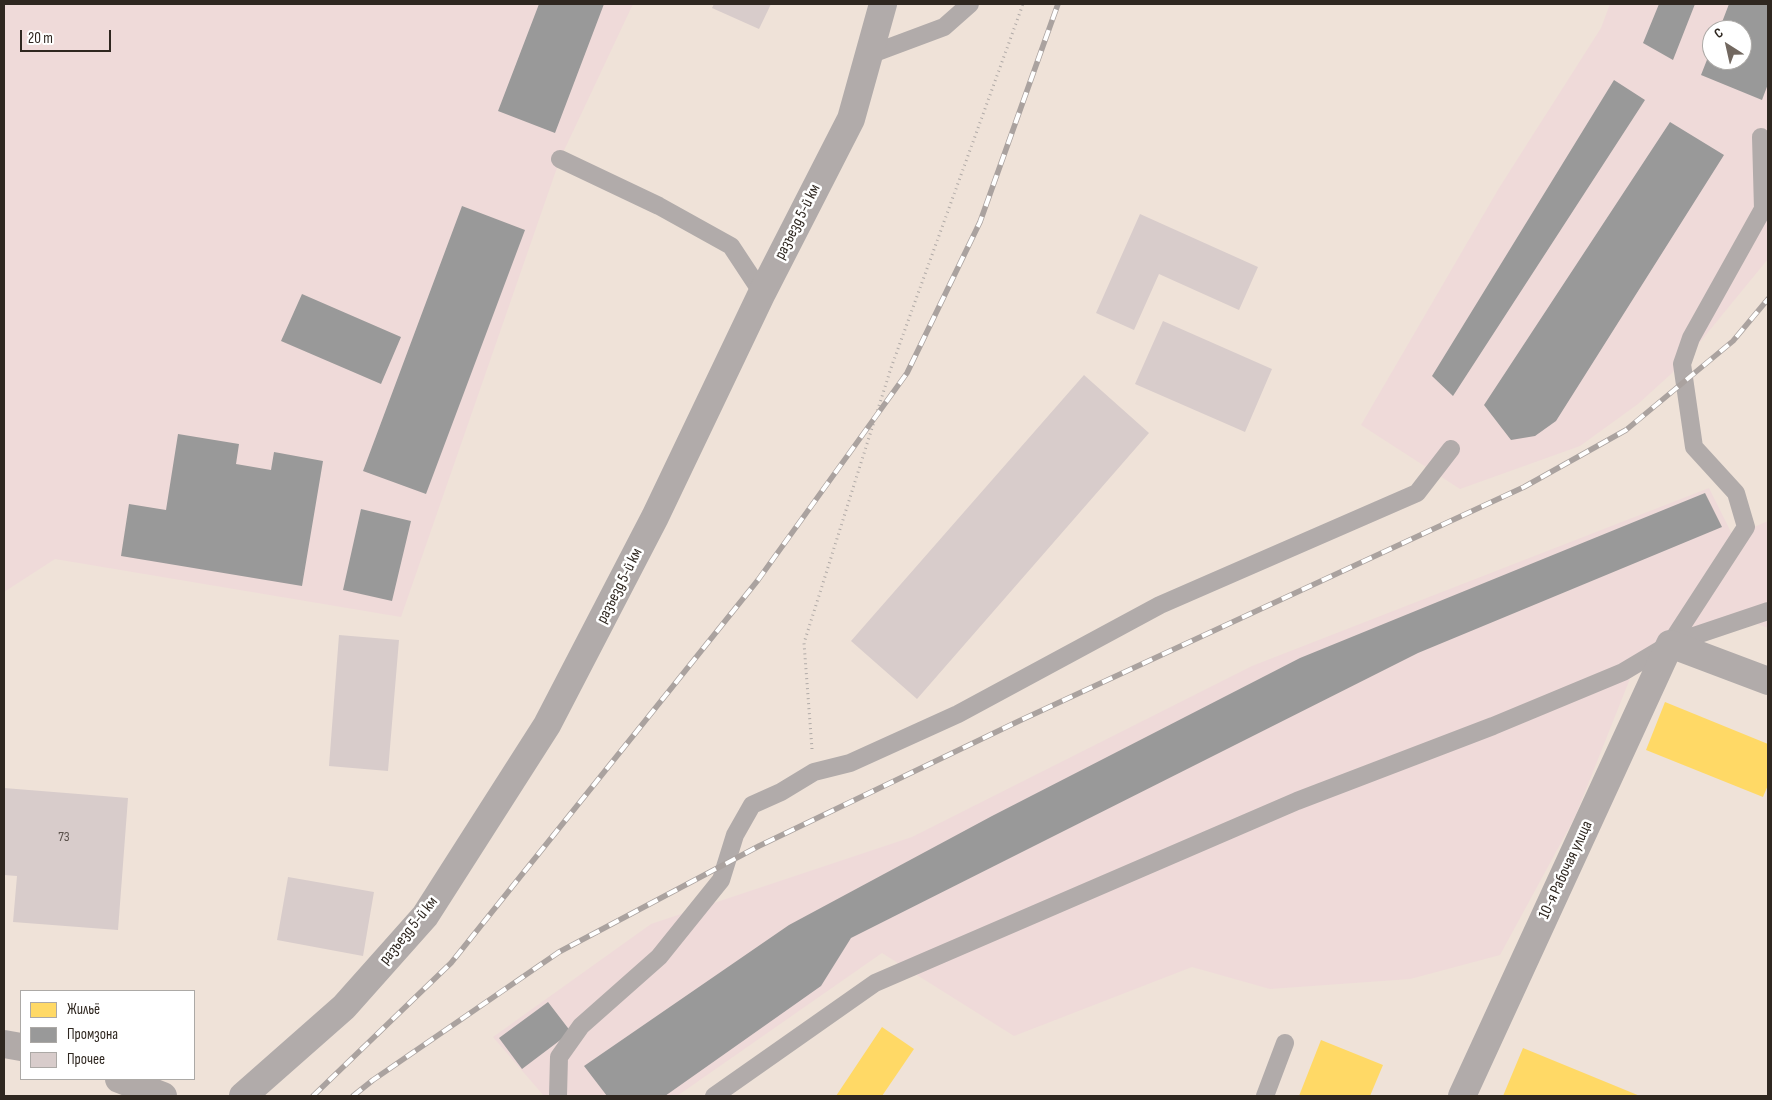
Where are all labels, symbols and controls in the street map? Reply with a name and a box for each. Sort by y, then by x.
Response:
scale bar [22,20,114,52]
north arrow [1702,20,1752,70]
text: С [1711,24,1727,42]
text: 20 m [28,29,53,48]
street label: разъезд 5-й км [771,181,825,263]
street label: разъезд 5-й км [593,545,647,627]
street label: 10-я Рабочая улица [1535,818,1597,922]
house number: 73 [58,829,70,845]
street label: разъезд 5-й км [376,893,442,969]
legend [20,990,195,1080]
text: Жильё [67,1000,100,1019]
text: Промзона [67,1025,118,1044]
text: Прочее [67,1050,105,1069]

